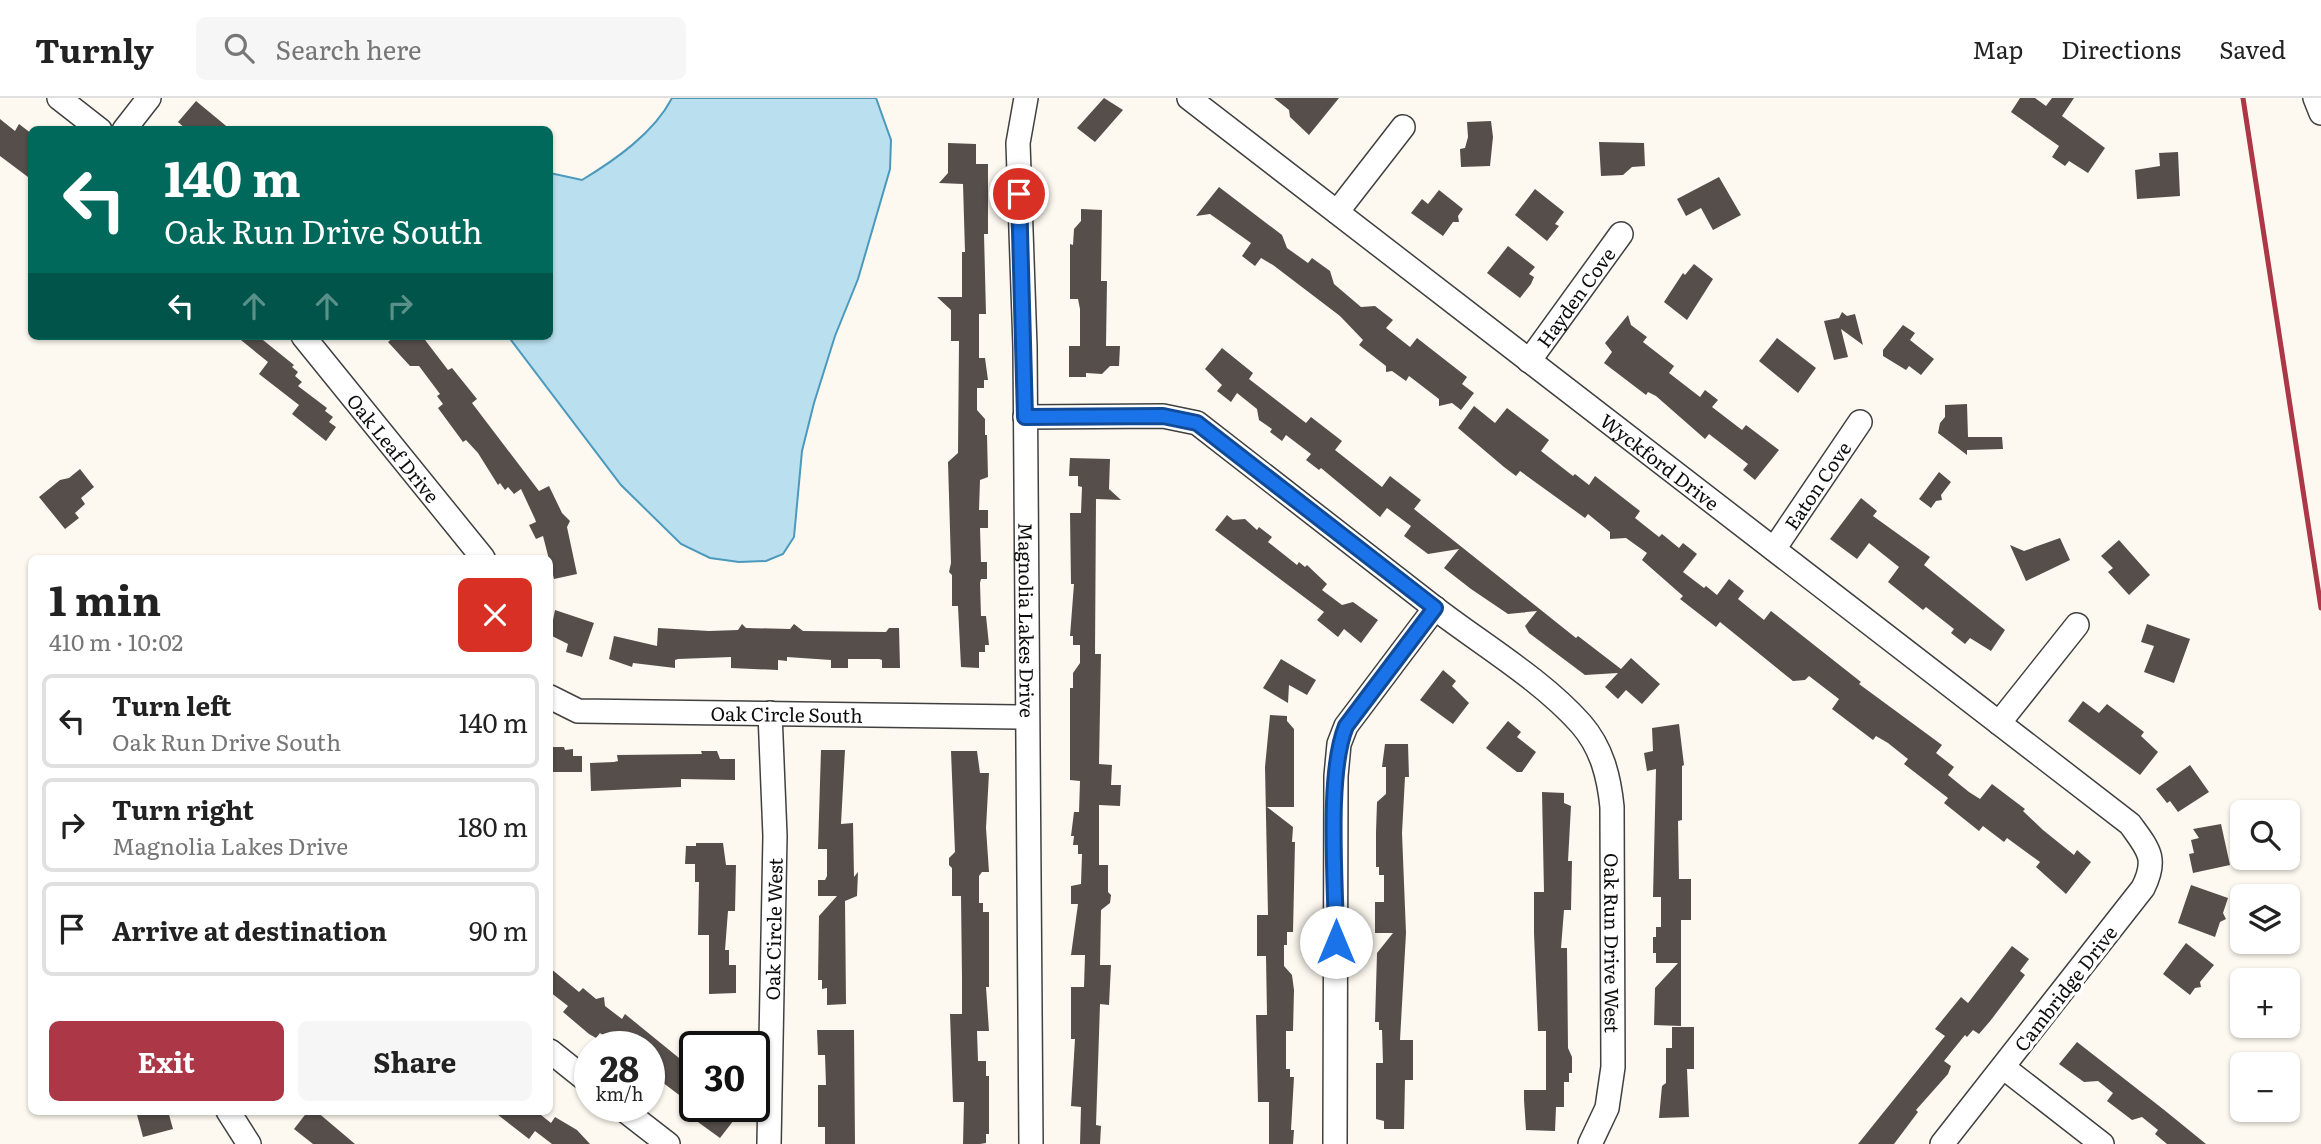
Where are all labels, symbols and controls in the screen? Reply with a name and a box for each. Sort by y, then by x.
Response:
search box [196,17,686,80]
text: Turnly [35,24,154,73]
icon: search [220,29,258,67]
text: Search here [276,29,421,68]
text: Map [1972,31,2023,66]
text: Directions [2061,31,2181,66]
text: Saved [2219,31,2286,66]
text: 140 m [164,139,301,212]
icon: left [49,154,140,245]
pin [989,164,1049,224]
icon: arrive [1000,175,1038,213]
text: Oak Run Drive South [164,206,483,254]
street label: Hayden Cove [1529,241,1621,353]
icon: left [162,287,200,325]
icon: ahead [235,287,273,325]
icon: ahead [308,287,346,325]
icon: right [381,287,419,325]
street label: Oak Leaf Drive [341,387,447,509]
street label: Wyckford Drive [1595,406,1726,517]
street label: Eaton Cove [1777,435,1857,535]
street label: Magnolia Lakes Drive [1012,522,1042,718]
text: 1 min [49,567,161,629]
button: close [458,578,532,652]
text: 410 m · 10:02 [49,624,183,658]
text: Turn left [112,685,231,724]
street label: Oak Circle South [711,699,863,729]
icon: left [53,702,91,740]
text: 140 m [459,702,528,741]
text: Oak Run Drive South [112,724,341,758]
text: Turn right [112,789,254,828]
map controls [2230,800,2300,1122]
button: search [2230,800,2300,870]
icon: right [53,806,91,844]
text: 180 m [458,806,528,845]
text: Magnolia Lakes Drive [112,828,348,862]
street label: Oak Run Drive West [1598,853,1627,1033]
street label: Oak Circle West [758,857,789,1001]
button: layers [2230,884,2300,954]
position arrow [1299,905,1373,979]
icon: arrive [53,910,91,948]
text: Arrive at destination [112,910,387,949]
text: 90 m [469,910,528,949]
street label: Cambridge Drive [2007,919,2123,1057]
button: + [2230,968,2300,1038]
button: Exit [49,1021,284,1101]
button: Share [298,1021,532,1101]
speed limit sign: 30 [679,1031,770,1122]
text: 28 [600,1041,639,1093]
button: − [2230,1052,2300,1122]
text: km/h [596,1080,643,1107]

